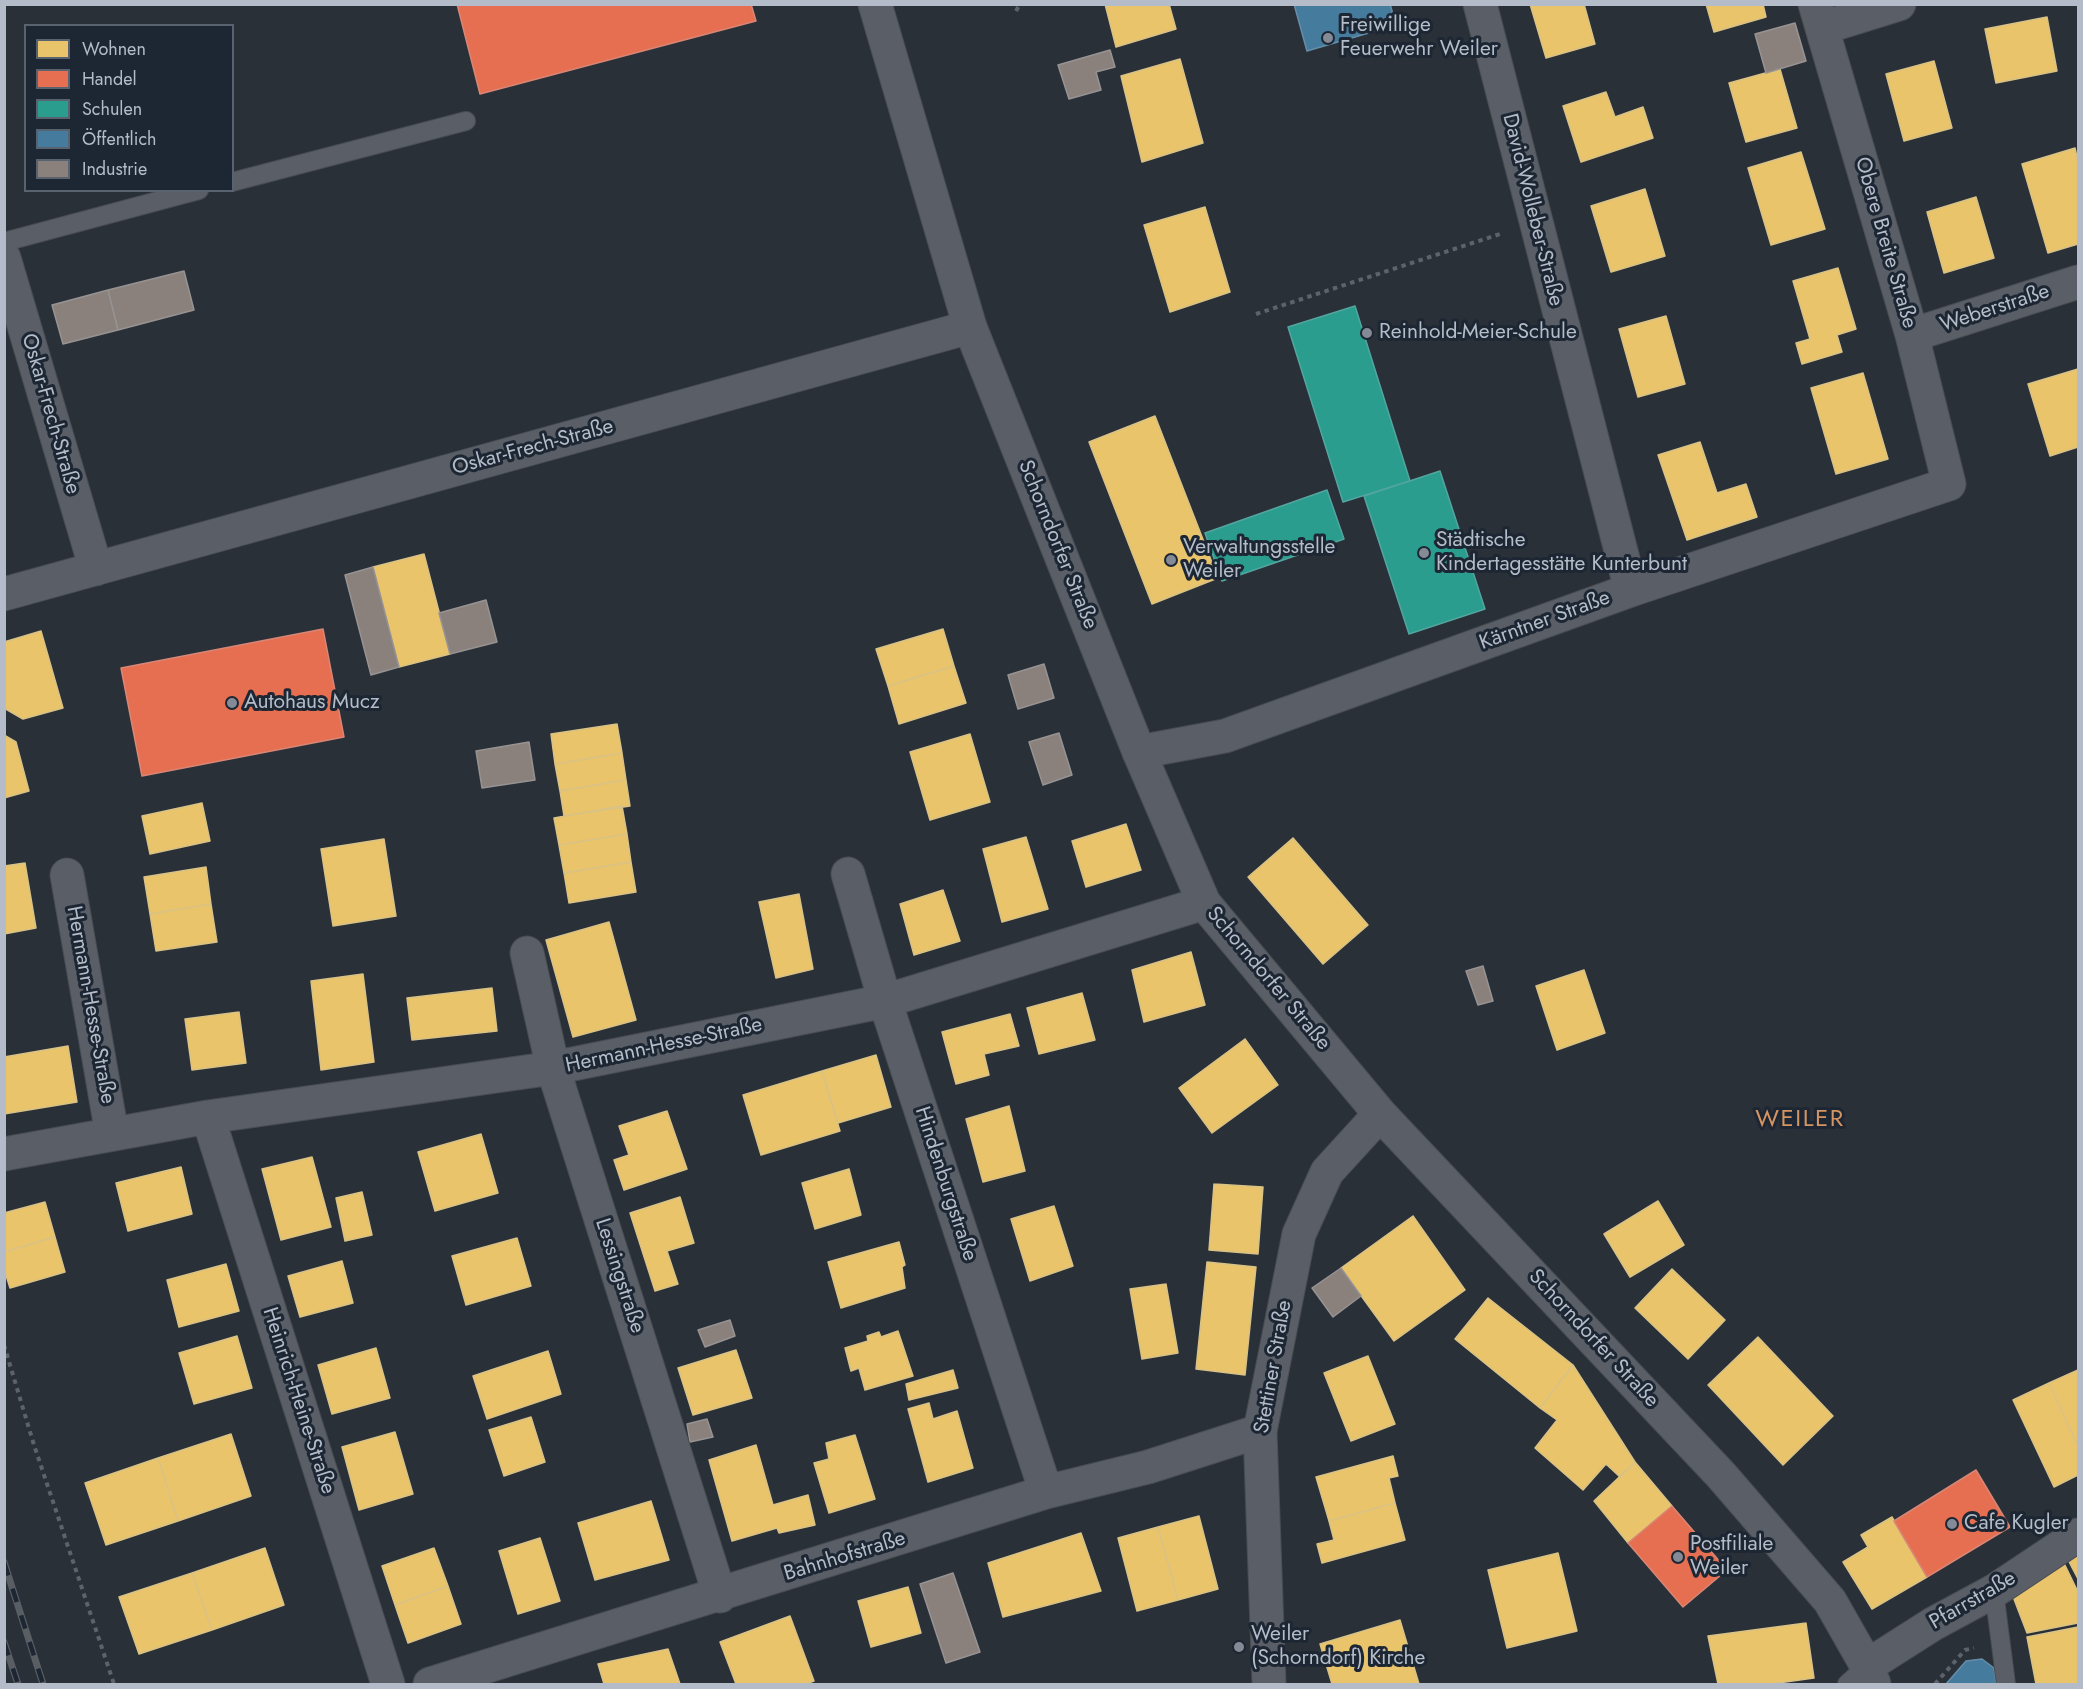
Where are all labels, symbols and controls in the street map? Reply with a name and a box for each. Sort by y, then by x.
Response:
place label: Freiwillige Feuerwehr Weiler [1340,13,1498,63]
legend [24,24,234,192]
marker: Freiwillige Feuerwehr Weiler [1321,31,1335,45]
text: Wohnen [82,36,146,62]
text: Handel [82,66,137,92]
text: Schulen [82,96,142,122]
street label: David-Wolleber-Straße [1496,111,1568,309]
text: Öffentlich [82,126,156,152]
street label: Obere Breite Straße [1849,154,1921,332]
text: Industrie [82,156,147,182]
street label: Weberstraße [1937,279,2053,339]
place label: Reinhold-Meier-Schule [1379,320,1577,346]
marker: Reinhold-Meier-Schule [1360,326,1374,340]
street label: Oskar-Frech-Straße [15,331,85,497]
street label: Oskar-Frech-Straße [450,414,616,482]
street label: Schorndorfer Straße [1012,457,1102,633]
place label: Städtische Kindertagesstätte Kunterbunt [1436,528,1687,578]
place label: Verwaltungsstelle Weiler [1183,535,1335,585]
marker: Städtische Kindertagesstätte Kunterbunt [1417,546,1431,560]
marker: Verwaltungsstelle Weiler [1164,553,1178,567]
street label: Kärntner Straße [1476,586,1614,656]
place label: Autohaus Mucz [244,690,380,716]
marker: Autohaus Mucz [225,696,239,710]
street label: Schorndorfer Straße [1201,902,1335,1056]
street label: Hermann-Hesse-Straße [60,904,120,1106]
street label: Hermann-Hesse-Straße [563,1013,765,1079]
street label: Hindenburgstraße [908,1104,982,1264]
district label: WEILER [1755,1106,1845,1134]
street label: Lessingstraße [589,1215,649,1337]
street label: Schorndorfer Straße [1522,1265,1664,1413]
street label: Stettiner Straße [1250,1298,1298,1436]
street label: Heinrich-Heine-Straße [256,1305,340,1497]
place label: Cafe Kugler [1964,1511,2069,1537]
marker: Cafe Kugler [1945,1517,1959,1531]
street label: Bahnhofstraße [781,1527,909,1587]
place label: Postfiliale Weiler [1690,1532,1773,1582]
marker: Postfiliale Weiler [1671,1550,1685,1564]
street label: Pfarrstraße [1925,1566,2021,1636]
place label: Weiler (Schorndorf) Kirche [1251,1622,1425,1672]
marker: Weiler (Schorndorf) Kirche [1232,1640,1246,1654]

